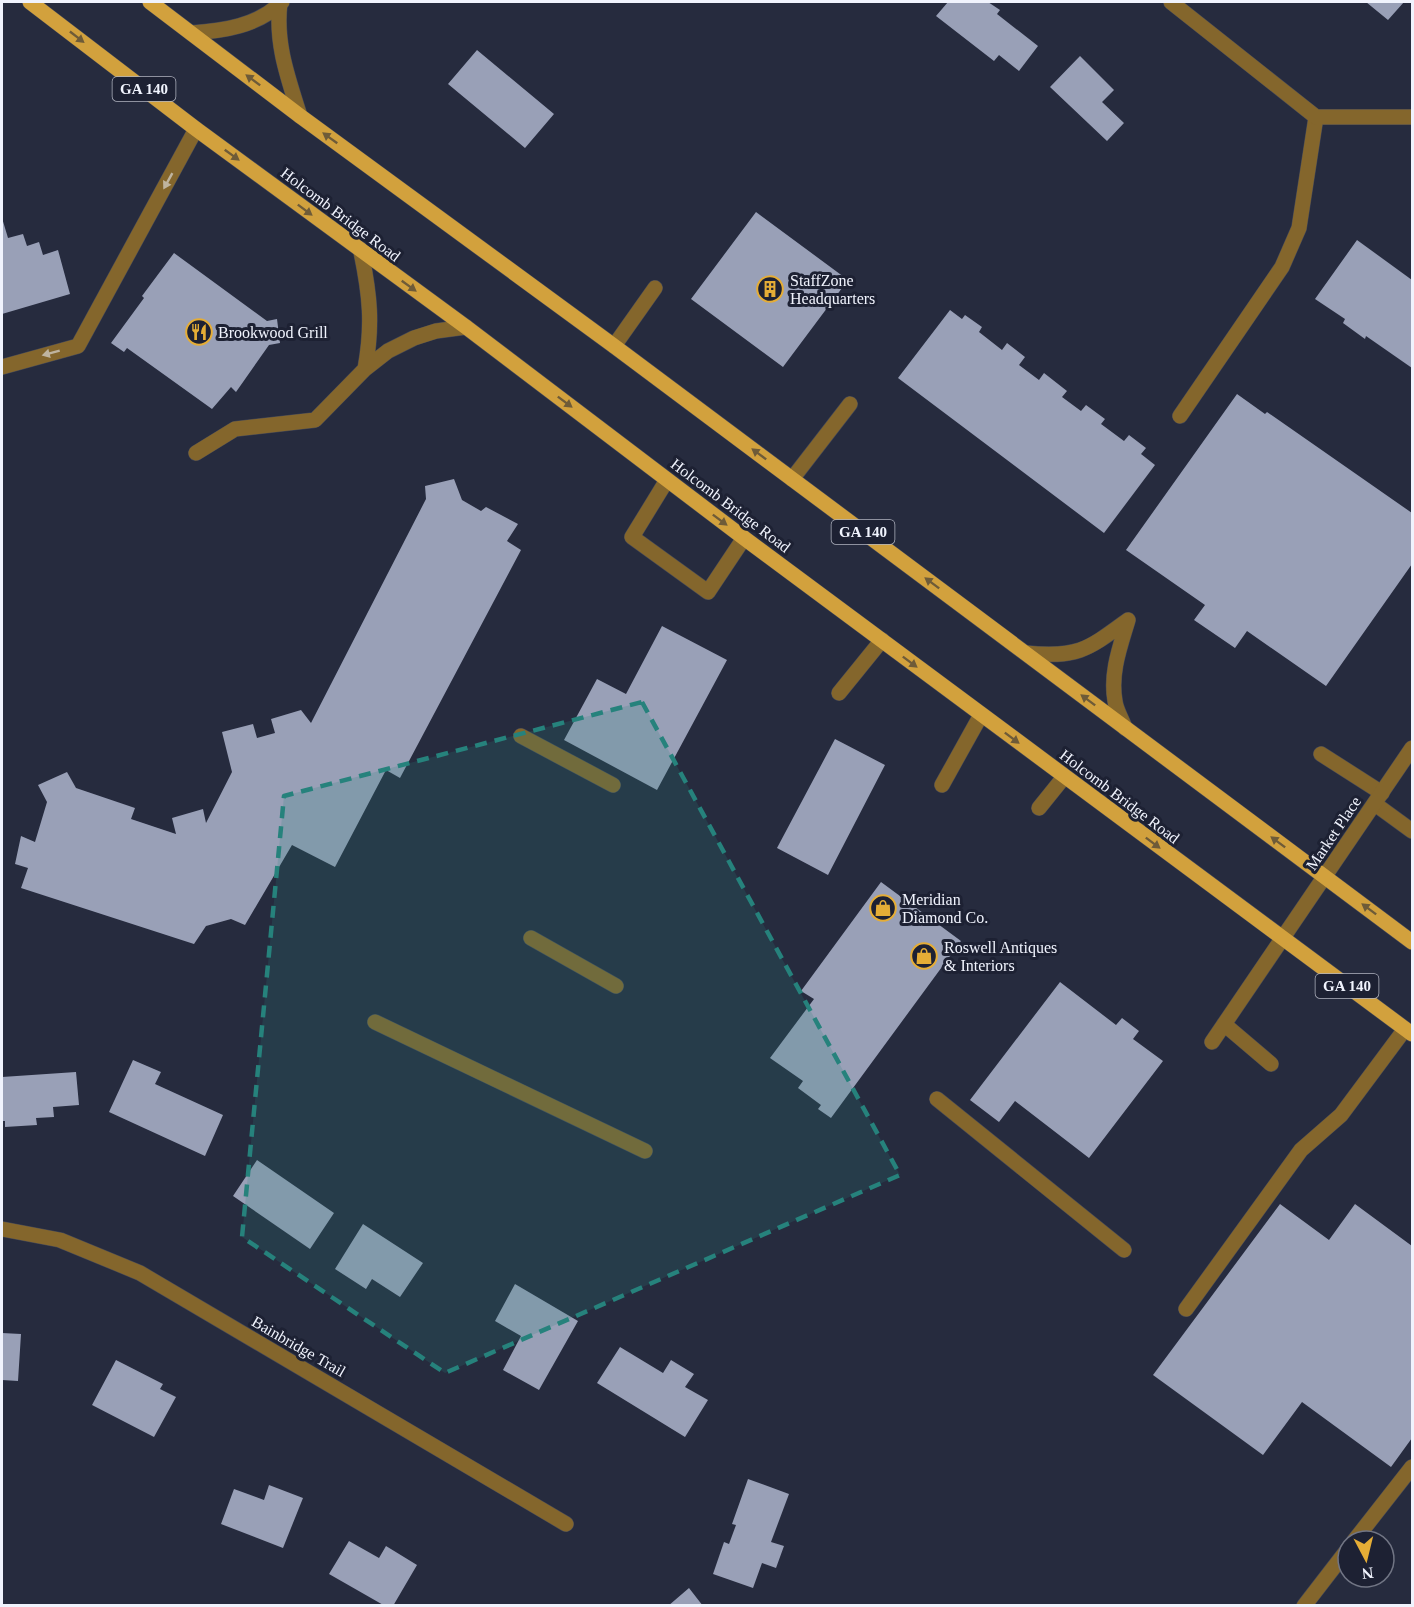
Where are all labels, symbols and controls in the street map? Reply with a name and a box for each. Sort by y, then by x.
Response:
one-way arrow [69,30,85,43]
one-way arrow [246,75,261,87]
road number: GA 140 [112,77,176,101]
one-way arrow [323,132,339,144]
one-way arrow [223,149,239,161]
street label: Holcomb Bridge Road [277,164,404,266]
one-way arrow [163,173,173,190]
one-way arrow [297,203,312,215]
place label: StaffZone Headquarters [790,272,875,308]
building icon: StaffZone Headquarters [755,274,785,304]
one-way arrow [400,280,416,292]
restaurant icon: Brookwood Grill [184,317,214,347]
place label: Brookwood Grill [218,324,328,341]
one-way arrow [42,349,61,359]
one-way arrow [557,396,573,409]
one-way arrow [751,448,767,460]
street label: Holcomb Bridge Road [667,455,794,557]
one-way arrow [713,514,728,526]
road number: GA 140 [832,520,894,544]
one-way arrow [924,577,940,589]
one-way arrow [903,655,918,667]
one-way arrow [1081,694,1097,706]
one-way arrow [1004,731,1019,743]
street label: Holcomb Bridge Road [1056,746,1183,848]
street label: Market Place [1303,793,1364,873]
one-way arrow [1270,835,1286,848]
one-way arrow [1145,837,1161,849]
place label: Meridian Diamond Co. [902,891,988,926]
shop icon: Meridian Diamond Co. [868,893,898,923]
one-way arrow [1361,903,1377,915]
place label: Roswell Antiques & Interiors [944,939,1057,974]
shop icon: Roswell Antiques & Interiors [909,941,939,971]
road number: GA 140 [1316,974,1378,998]
street label: Bainbridge Trail [248,1313,349,1381]
north arrow [1336,1529,1396,1589]
text: N [1361,1564,1375,1583]

